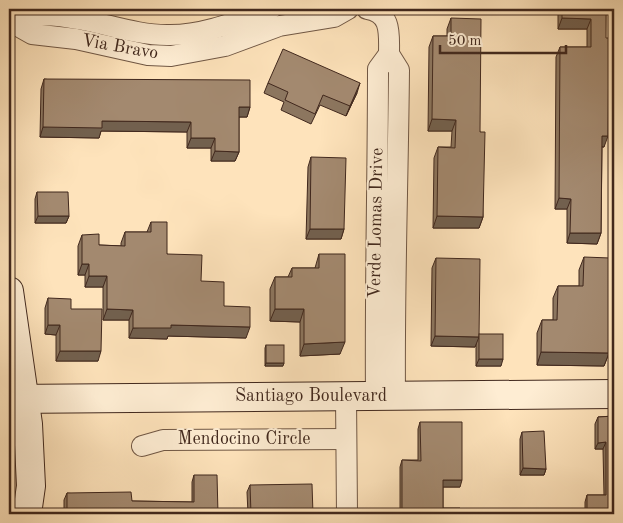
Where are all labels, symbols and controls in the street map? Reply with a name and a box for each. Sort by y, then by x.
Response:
scale bar [440,22,567,54]
street label: Via Bravo [80,31,160,63]
text: 50 m [448,34,482,49]
street label: Verde Lomas Drive [366,147,386,299]
street label: Santiago Boulevard [235,387,387,405]
street label: Mendocino Circle [177,430,311,448]

